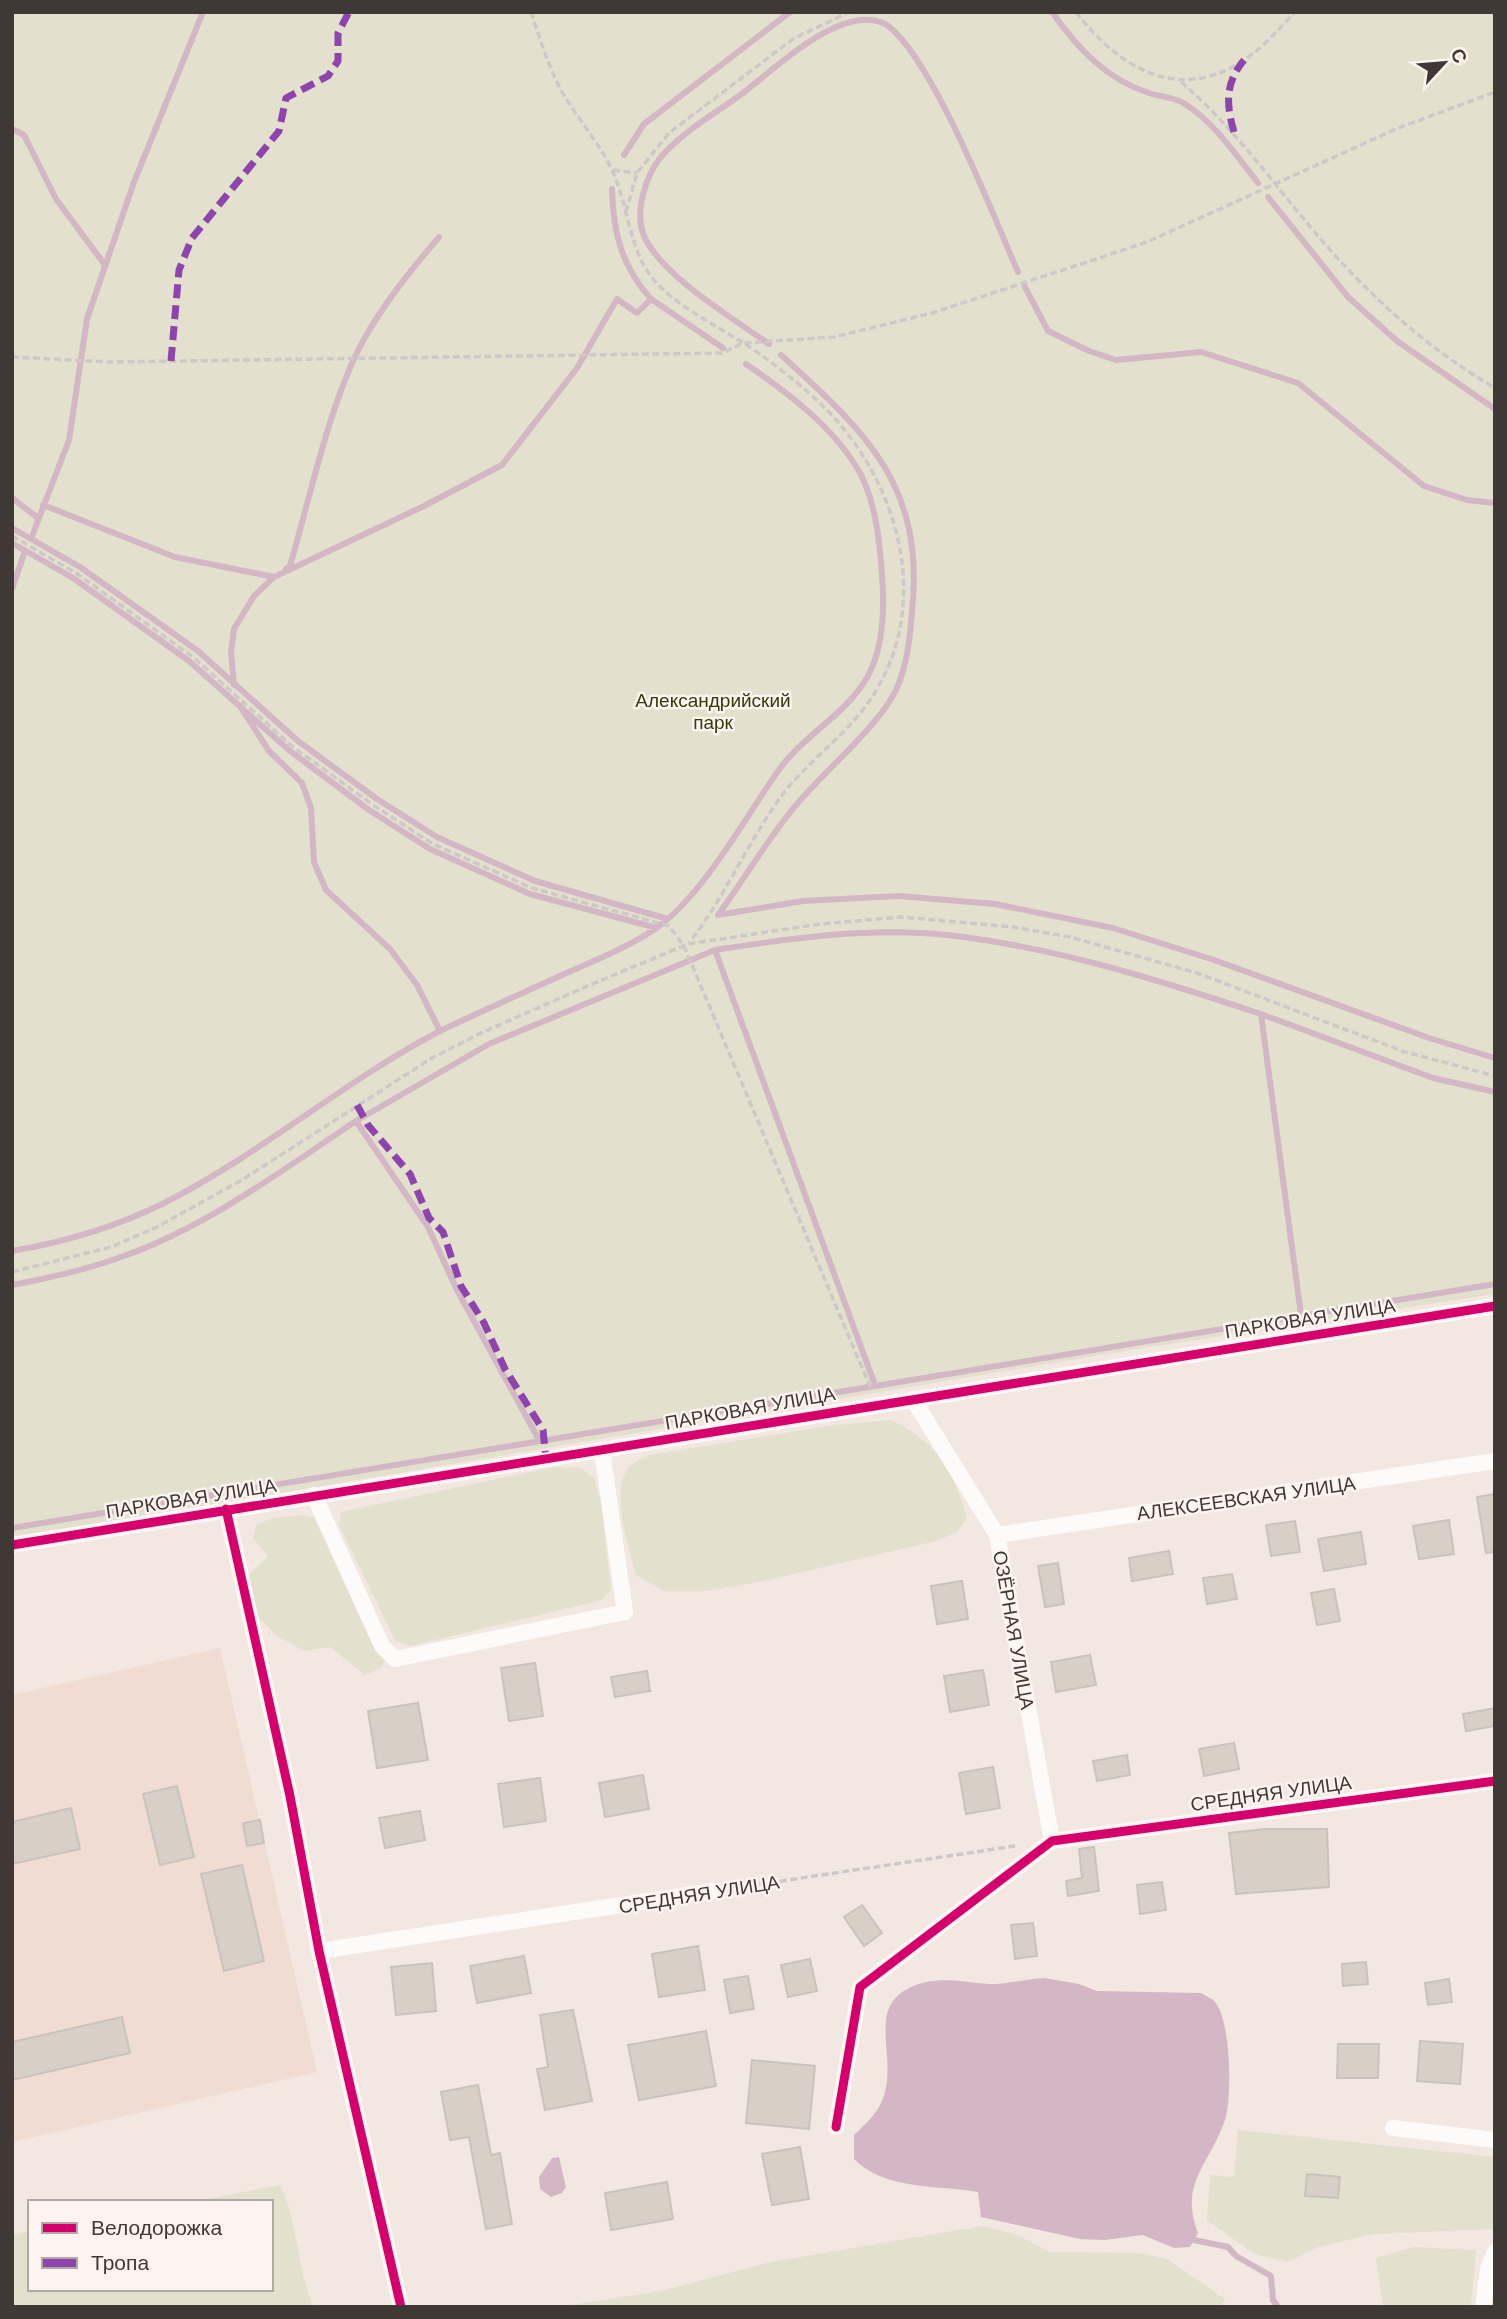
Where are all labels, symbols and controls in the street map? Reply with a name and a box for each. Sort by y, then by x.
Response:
north arrow [1409,28,1479,98]
text: С [1445,44,1473,68]
park label: Александрийский парк [635,688,791,735]
street label: ПАРКОВАЯ УЛИЦА [1223,1293,1398,1344]
street label: ПАРКОВАЯ УЛИЦА [663,1381,837,1436]
street label: АЛЕКСЕЕВСКАЯ УЛИЦА [1135,1471,1357,1526]
street label: ПАРКОВАЯ УЛИЦА [104,1473,279,1524]
street label: ОЗЁРНАЯ УЛИЦА [987,1549,1040,1712]
street label: СРЕДНЯЯ УЛИЦА [1189,1770,1354,1817]
street label: СРЕДНЯЯ УЛИЦА [617,1869,782,1920]
legend [28,2200,273,2291]
text: Велодорожка [91,2214,222,2242]
text: Тропа [91,2249,149,2277]

